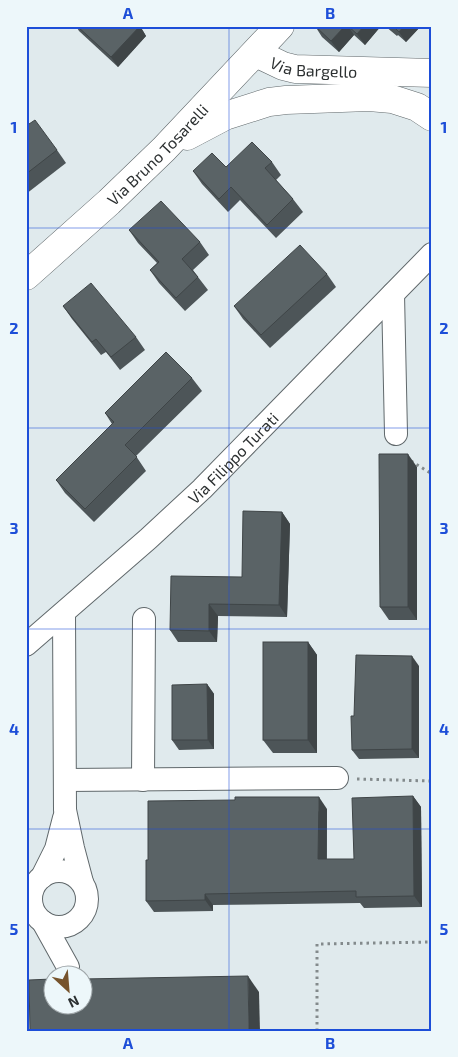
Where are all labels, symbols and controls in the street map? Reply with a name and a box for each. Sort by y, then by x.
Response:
text: A [123,3,134,22]
text: B [325,3,335,22]
street label: Via Bargello [268,52,358,80]
street label: Via Bruno Tosarelli [103,100,211,209]
text: 1 [11,117,17,136]
text: 1 [441,117,447,136]
text: 2 [9,318,19,337]
text: 2 [439,318,449,337]
street label: Via Filippo Turati [183,408,282,507]
text: 3 [9,518,19,537]
text: 3 [439,518,449,537]
text: 4 [9,719,19,738]
text: 4 [439,719,449,738]
text: 5 [10,919,19,938]
text: 5 [440,919,449,938]
north arrow [42,964,92,1014]
text: N [66,992,82,1012]
text: A [123,1033,134,1052]
text: B [325,1033,335,1052]

